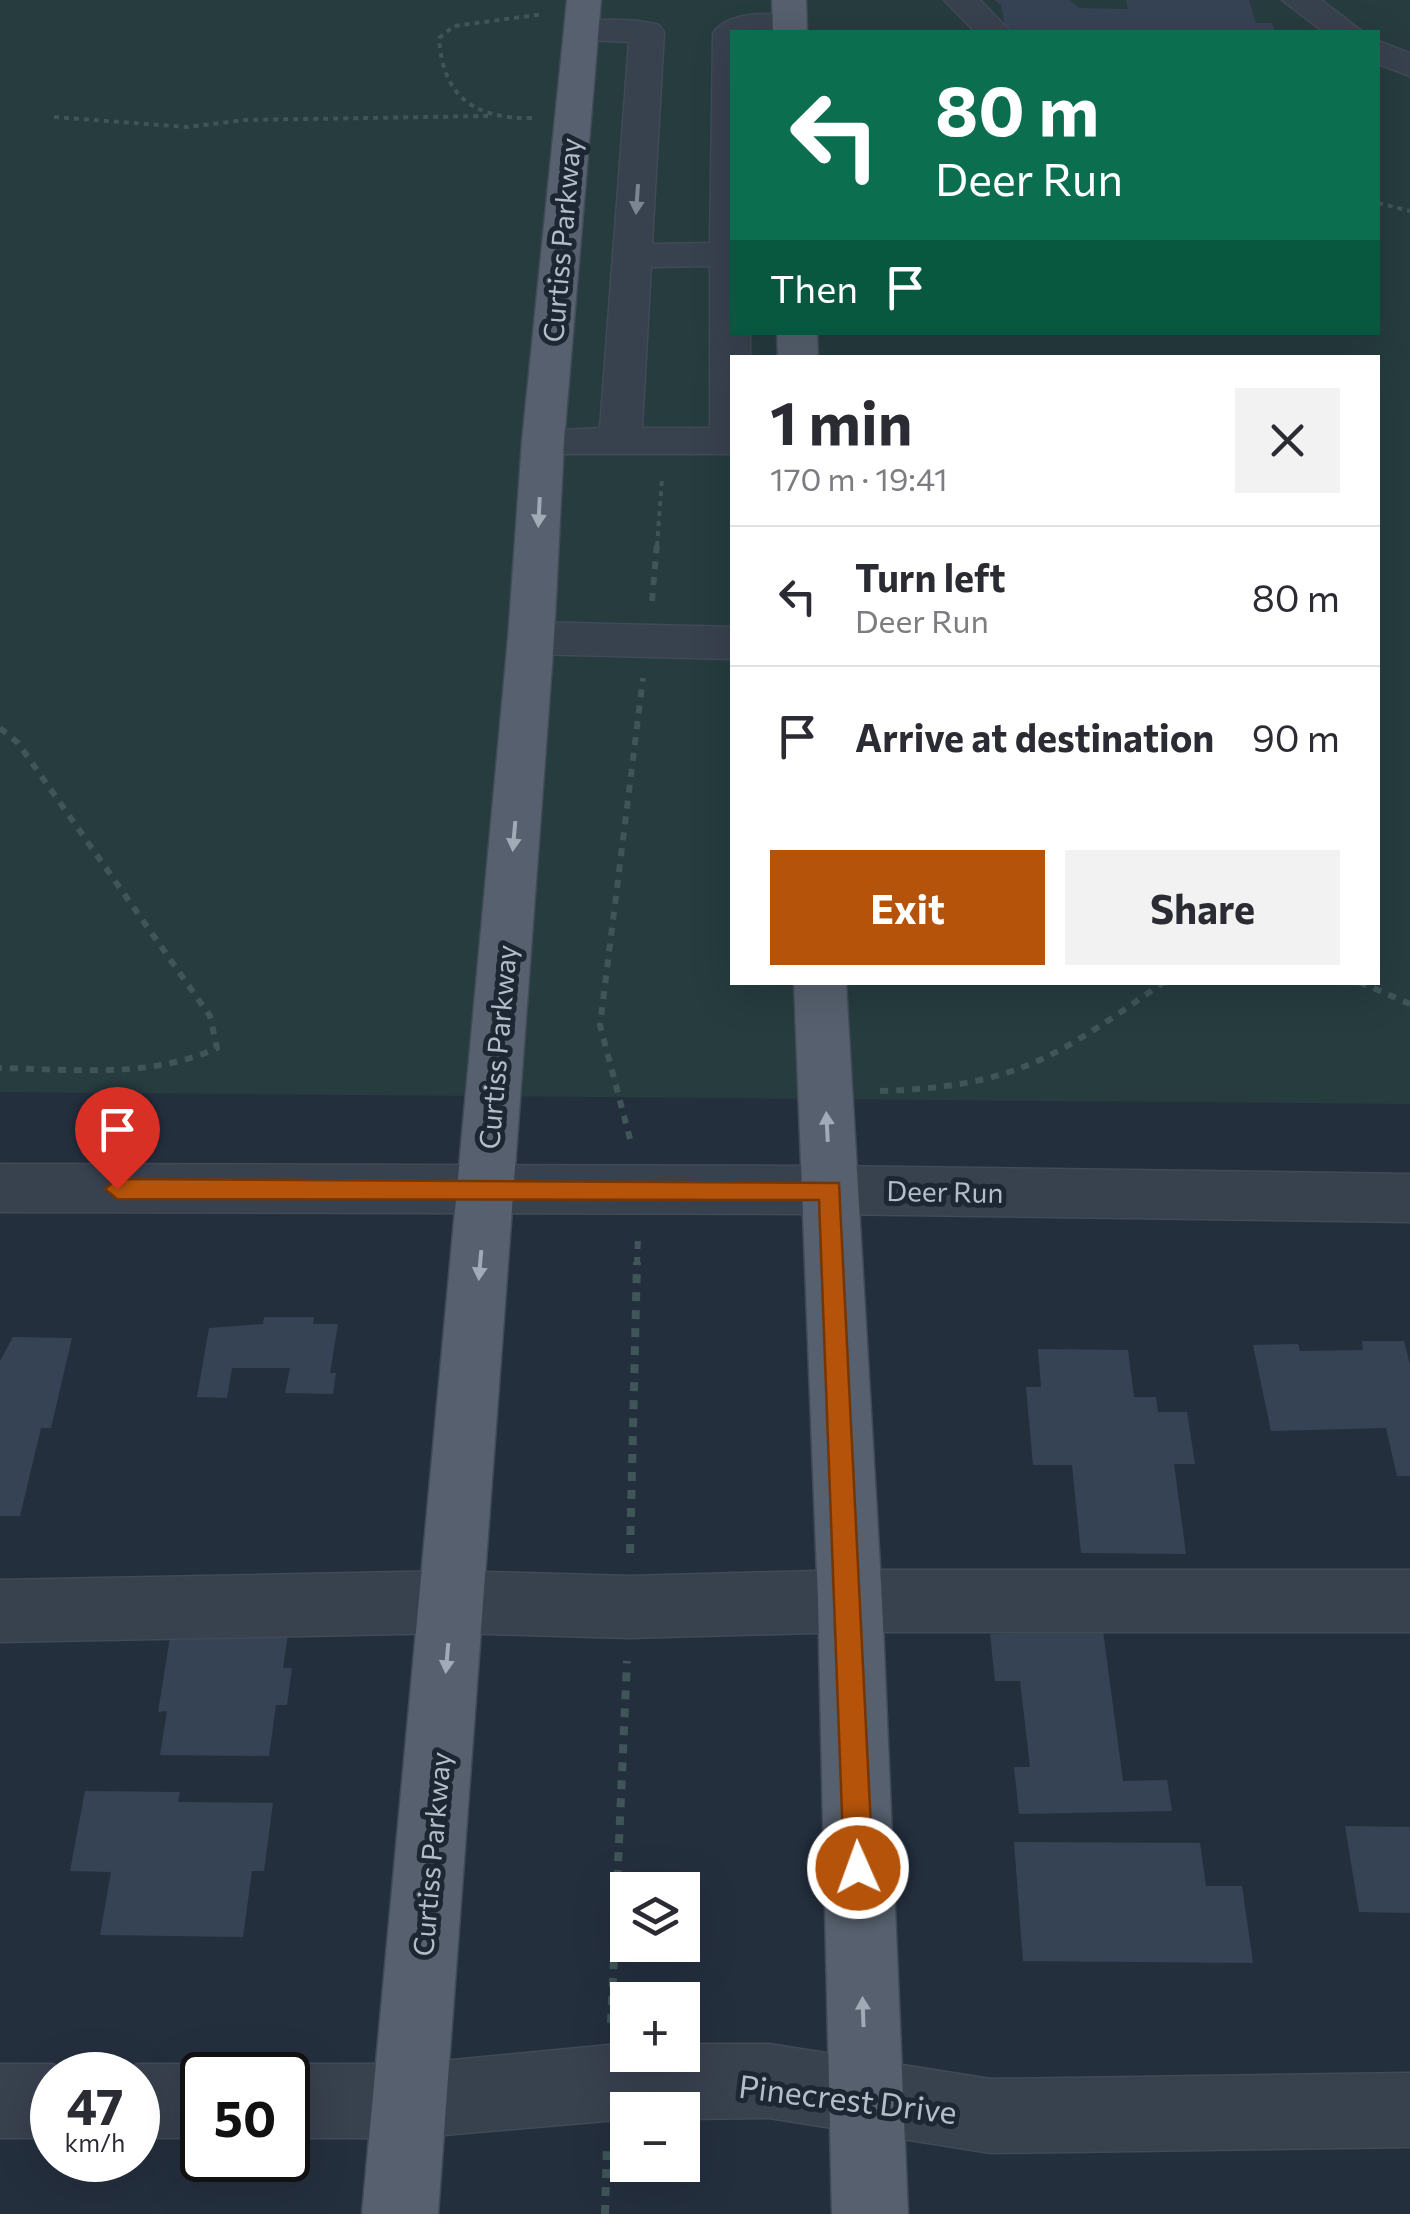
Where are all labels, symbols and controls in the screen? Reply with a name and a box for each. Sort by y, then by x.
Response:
text: 80 m [935,65,1099,150]
icon: left [770,70,900,200]
street label: Curtiss Parkway [535,136,587,344]
text: Deer Run [935,150,1123,205]
one-way arrow [629,184,645,216]
icon: arrive [878,260,933,315]
text: Then [770,264,858,311]
text: 1 min [770,384,912,457]
button: close [1235,388,1340,493]
text: 170 m · 19:41 [770,458,948,498]
one-way arrow [531,497,547,529]
text: Turn left [855,553,1006,600]
icon: left [770,569,825,624]
text: 80 m [1252,573,1340,620]
text: Deer Run [855,600,989,640]
icon: arrive [770,709,825,764]
text: Arrive at destination [855,713,1214,760]
text: 90 m [1252,713,1340,760]
one-way arrow [506,821,522,853]
button: Exit [770,850,1045,965]
button: Share [1065,850,1340,965]
street label: Curtiss Parkway [471,943,523,1151]
pin [75,1087,160,1190]
icon: arrive [90,1102,145,1157]
one-way arrow [819,1111,835,1143]
street label: Deer Run [886,1173,1004,1209]
one-way arrow [471,1249,487,1281]
one-way arrow [439,1643,455,1675]
street label: Curtiss Parkway [405,1750,457,1958]
position arrow [806,1816,910,1920]
map controls [610,1872,700,2182]
button: layers [610,1872,700,1962]
button: + [610,1982,700,2072]
one-way arrow [855,1995,871,2027]
speed limit sign: 50 [180,2052,310,2182]
street label: Pinecrest Drive [737,2065,959,2131]
text: 47 [66,2074,124,2135]
button: − [610,2092,700,2182]
text: km/h [65,2127,125,2157]

